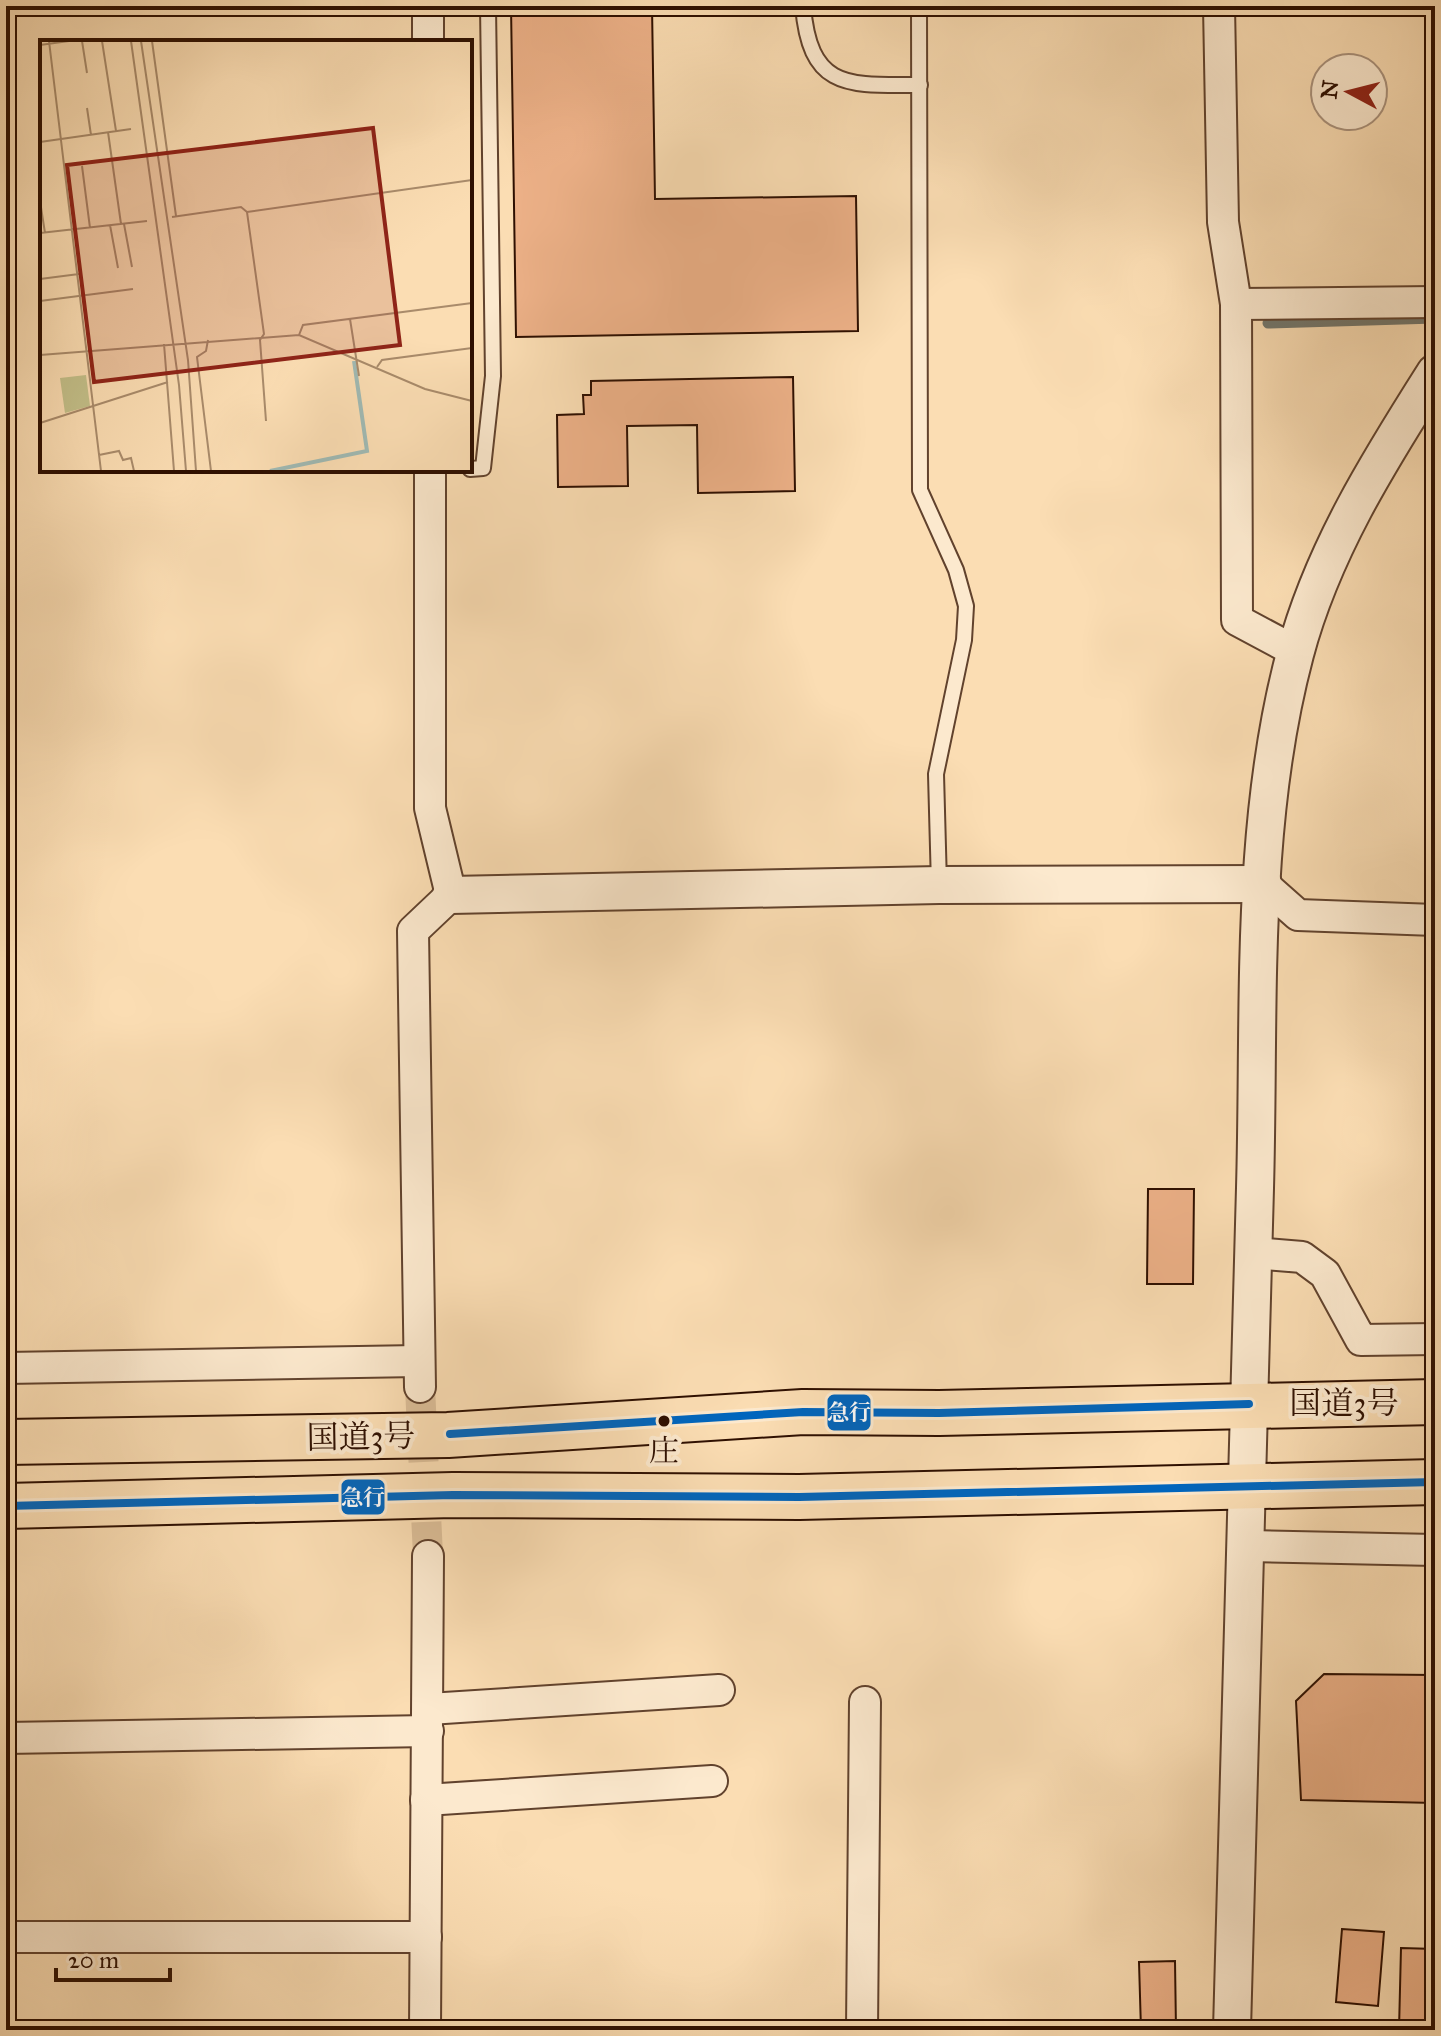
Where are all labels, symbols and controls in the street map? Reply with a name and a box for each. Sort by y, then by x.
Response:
inset map [40,40,472,472]
north arrow [1309,52,1389,132]
text: N [1315,78,1344,101]
street label: 国道3号 [1290,1384,1398,1423]
line badge: 急行 [826,1393,872,1432]
text: 急行 [827,1399,871,1426]
marker: 庄 [656,1413,672,1429]
street label: 国道3号 [306,1417,416,1457]
place label: 庄 [649,1433,679,1469]
line badge: 急行 [340,1478,386,1516]
text: 急行 [341,1484,385,1511]
scale bar [56,1932,170,1982]
text: 20 m [68,1945,119,1975]

